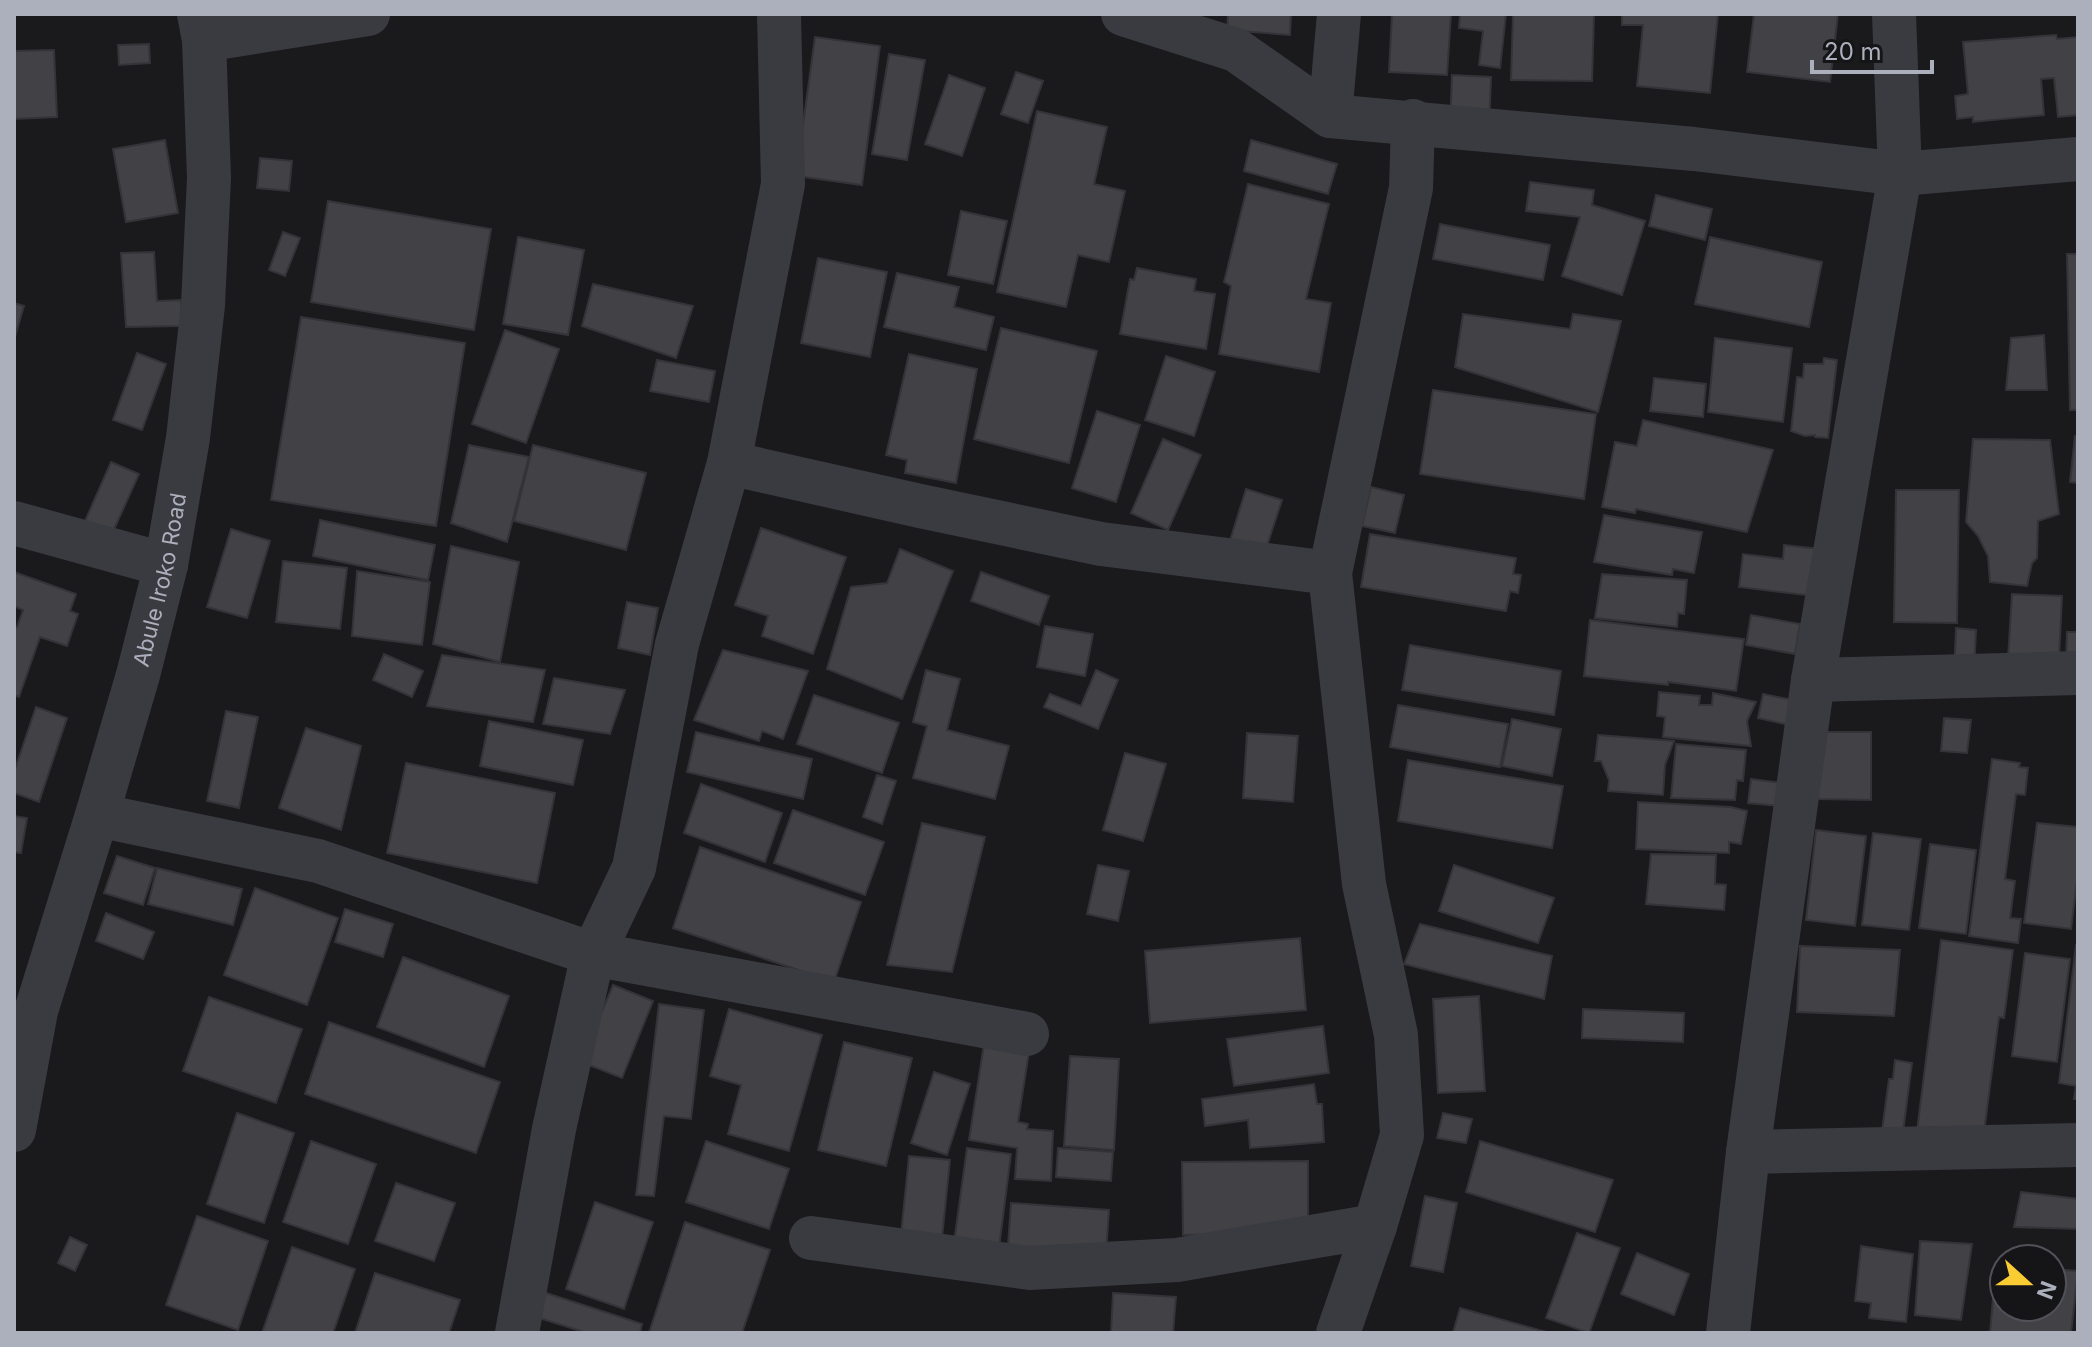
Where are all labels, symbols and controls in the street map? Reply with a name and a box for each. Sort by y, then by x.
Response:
scale bar [1812,24,1932,74]
text: 20 m [1824,37,1882,66]
street label: Abule Iroko Road [128,491,191,669]
north arrow [1988,1243,2068,1323]
text: N [2032,1278,2062,1303]

